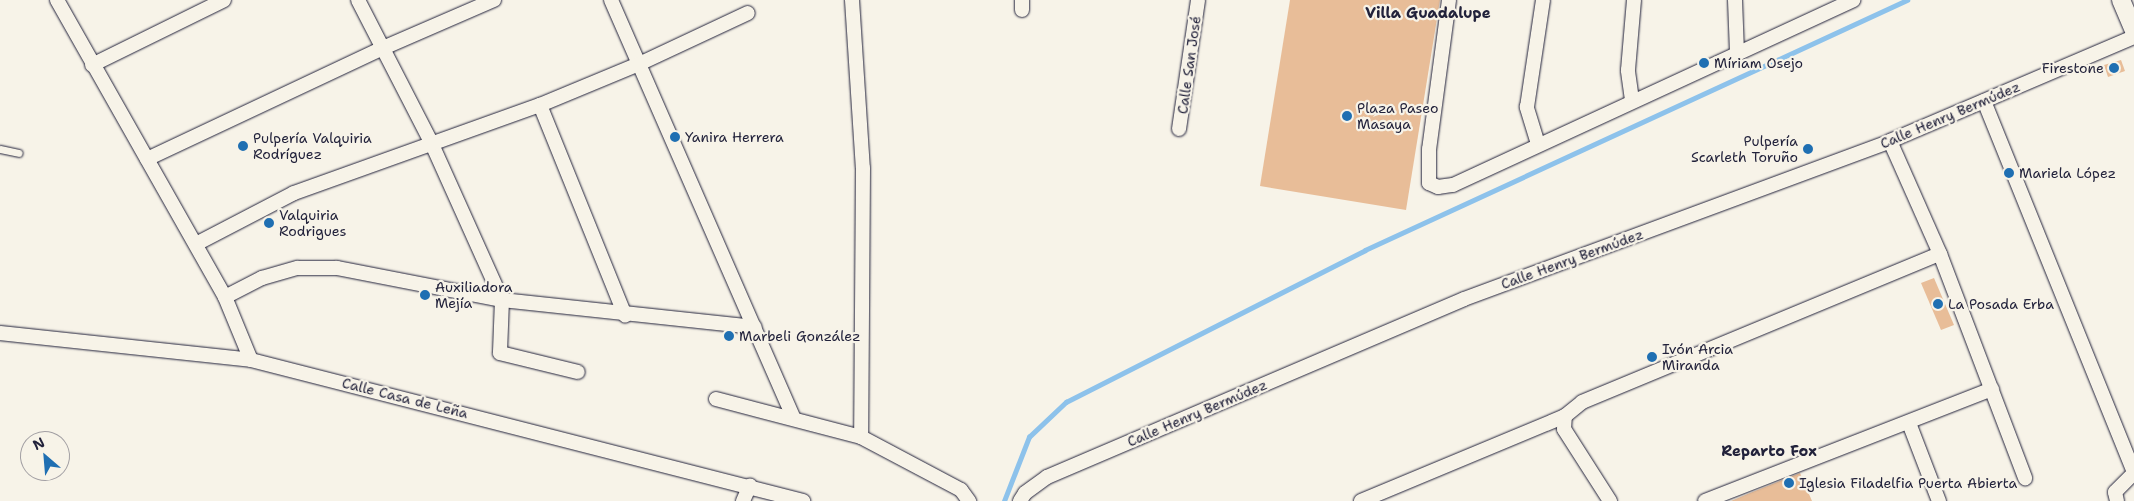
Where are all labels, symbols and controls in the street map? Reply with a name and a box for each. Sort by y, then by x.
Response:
district label: Villa Guadalupe [1365,5,1491,23]
street label: Calle San José [1174,15,1204,115]
place label: Míriam Osejo [1714,55,1803,71]
marker: Míriam Osejo [1698,57,1710,69]
place label: Firestone [2042,60,2104,76]
marker: Firestone [2108,62,2120,74]
street label: Calle Henry Bermúdez [1878,78,2022,152]
place label: Plaza Paseo Masaya [1357,100,1439,132]
marker: Plaza Paseo Masaya [1341,110,1353,122]
place label: Yanira Herrera [685,129,784,145]
place label: Pulpería Valquiria Rodríguez [253,130,372,162]
marker: Yanira Herrera [669,131,681,143]
place label: Pulpería Scarleth Toruño [1691,133,1798,166]
marker: Pulpería Valquiria Rodríguez [237,140,249,152]
marker: Pulpería Scarleth Toruño [1802,143,1814,155]
place label: Mariela López [2019,165,2116,181]
marker: Mariela López [2003,167,2015,179]
place label: Valquiria Rodrigues [279,207,346,240]
marker: Valquiria Rodrigues [263,217,275,229]
street label: Calle Henry Bermúdez [1499,225,1645,293]
place label: Auxiliadora Mejía [435,279,512,312]
marker: Auxiliadora Mejía [419,289,431,301]
place label: La Posada Erba [1948,296,2054,312]
marker: La Posada Erba [1932,298,1944,310]
place label: Marbeli González [739,328,860,344]
marker: Marbeli González [723,330,735,342]
place label: Ivón Arcia Miranda [1662,341,1733,374]
marker: Ivón Arcia Miranda [1646,351,1658,363]
street label: Calle Casa de Leña [340,374,470,422]
street label: Calle Henry Bermúdez [1125,376,1269,450]
north arrow [20,431,70,481]
text: N [30,433,48,454]
district label: Reparto Fox [1721,443,1817,461]
place label: Iglesia Filadelfia Puerta Abierta [1799,475,2017,491]
marker: Iglesia Filadelfia Puerta Abierta [1783,477,1795,489]

